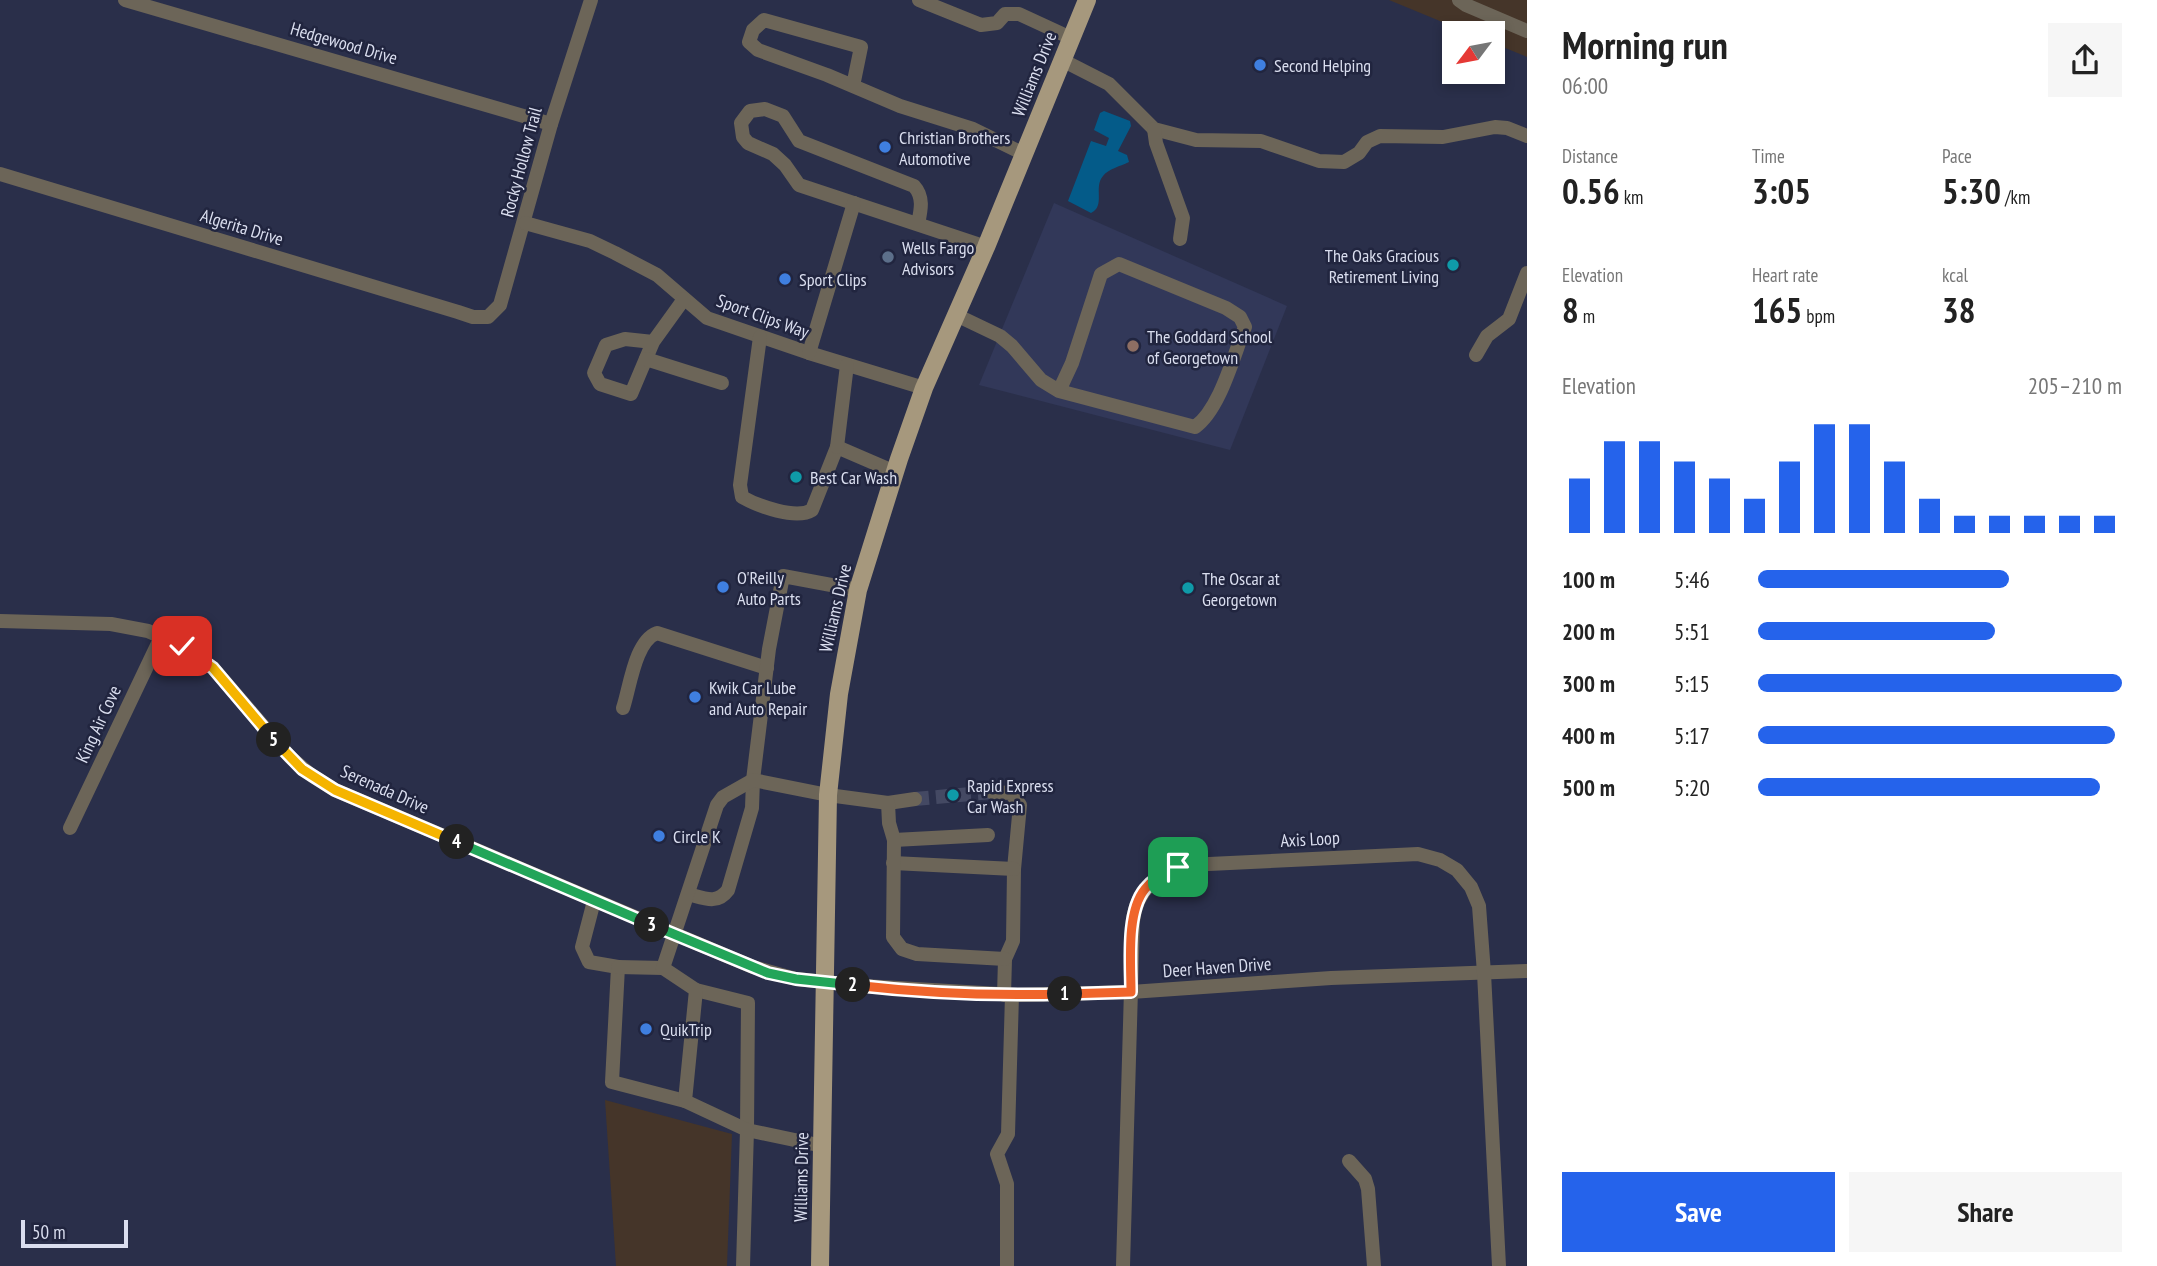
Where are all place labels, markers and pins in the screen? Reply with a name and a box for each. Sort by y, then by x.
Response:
place label: Second Helping [1274,54,1371,77]
marker: Second Helping [1252,57,1268,73]
place label: Christian Brothers Automotive [899,126,1010,170]
marker: Christian Brothers Automotive [877,139,893,155]
place label: Wells Fargo Advisors [902,236,975,280]
place label: The Oaks Gracious Retirement Living [1325,244,1439,288]
marker: Wells Fargo Advisors [880,249,896,265]
marker: The Oaks Gracious Retirement Living [1445,257,1461,273]
place label: Sport Clips [799,268,867,291]
marker: Sport Clips [777,271,793,287]
place label: The Goddard School of Georgetown [1147,325,1273,369]
marker: The Goddard School of Georgetown [1125,338,1141,354]
place label: Best Car Wash [810,466,897,489]
marker: Best Car Wash [788,469,804,485]
place label: O'Reilly Auto Parts [737,566,801,610]
place label: The Oscar at Georgetown [1202,567,1280,611]
marker: O'Reilly Auto Parts [715,579,731,595]
marker: The Oscar at Georgetown [1180,580,1196,596]
pin [152,616,212,676]
place label: Kwik Car Lube and Auto Repair [709,676,807,720]
marker: Kwik Car Lube and Auto Repair [687,689,703,705]
pin: 5 [256,722,292,758]
place label: Rapid Express Car Wash [967,774,1054,818]
marker: Rapid Express Car Wash [945,787,961,803]
pin: 4 [440,824,475,860]
place label: Circle K [673,825,721,848]
marker: Circle K [651,828,667,844]
pin [1148,837,1208,897]
pin: 3 [634,908,670,942]
pin: 2 [836,968,870,1002]
pin: 1 [1048,976,1082,1012]
place label: QuikTrip [660,1018,712,1041]
marker: QuikTrip [638,1021,654,1037]

